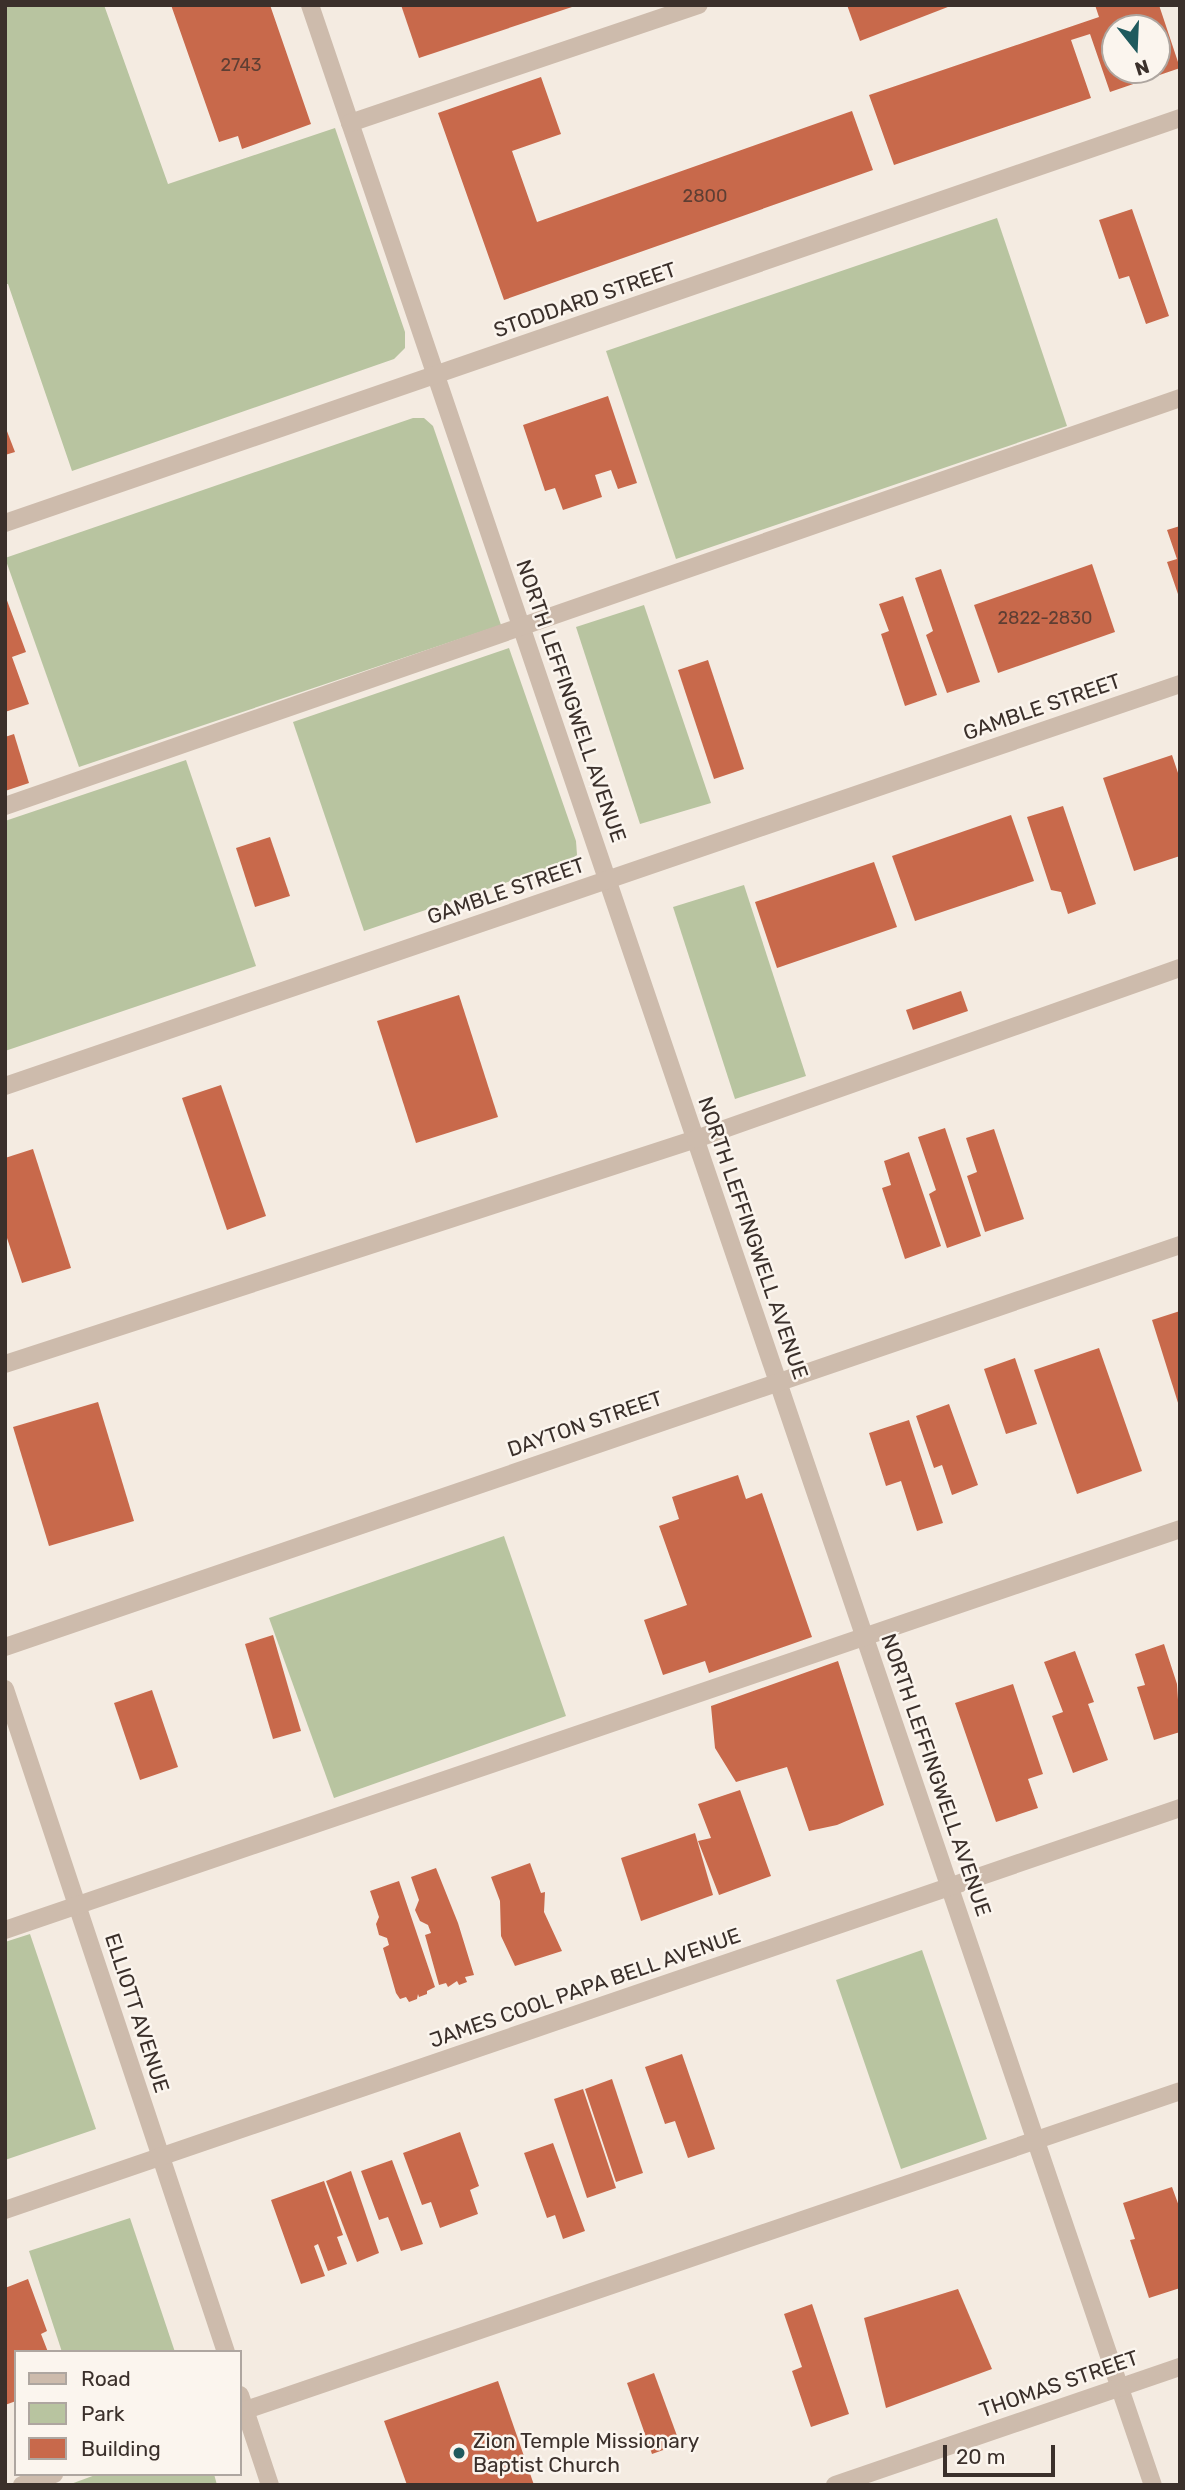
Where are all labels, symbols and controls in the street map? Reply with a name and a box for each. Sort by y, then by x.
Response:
north arrow [1101,14,1171,84]
house number: 2743 [220,54,262,76]
text: N [1132,54,1152,81]
house number: 2800 [683,185,727,207]
street label: STODDARD STREET [490,257,680,343]
street label: NORTH LEFFINGWELL AVENUE [511,556,631,846]
house number: 2822-2830 [998,607,1092,629]
street label: GAMBLE STREET [960,668,1124,746]
street label: GAMBLE STREET [424,852,588,930]
street label: NORTH LEFFINGWELL AVENUE [693,1093,813,1383]
street label: DAYTON STREET [504,1386,666,1462]
street label: NORTH LEFFINGWELL AVENUE [876,1630,996,1920]
street label: JAMES COOL PAPA BELL AVENUE [425,1922,745,2054]
street label: ELLIOTT AVENUE [99,1930,175,2096]
street label: THOMAS STREET [976,2345,1142,2423]
legend [14,2350,242,2476]
text: Road [81,2366,131,2391]
text: Park [81,2401,125,2426]
place label: Zion Temple Missionary Baptist Church [473,2428,700,2478]
scale bar [947,2430,1059,2474]
text: Building [81,2436,161,2461]
text: 20 m [956,2444,1005,2469]
marker: Zion Temple Missionary Baptist Church [451,2445,467,2461]

